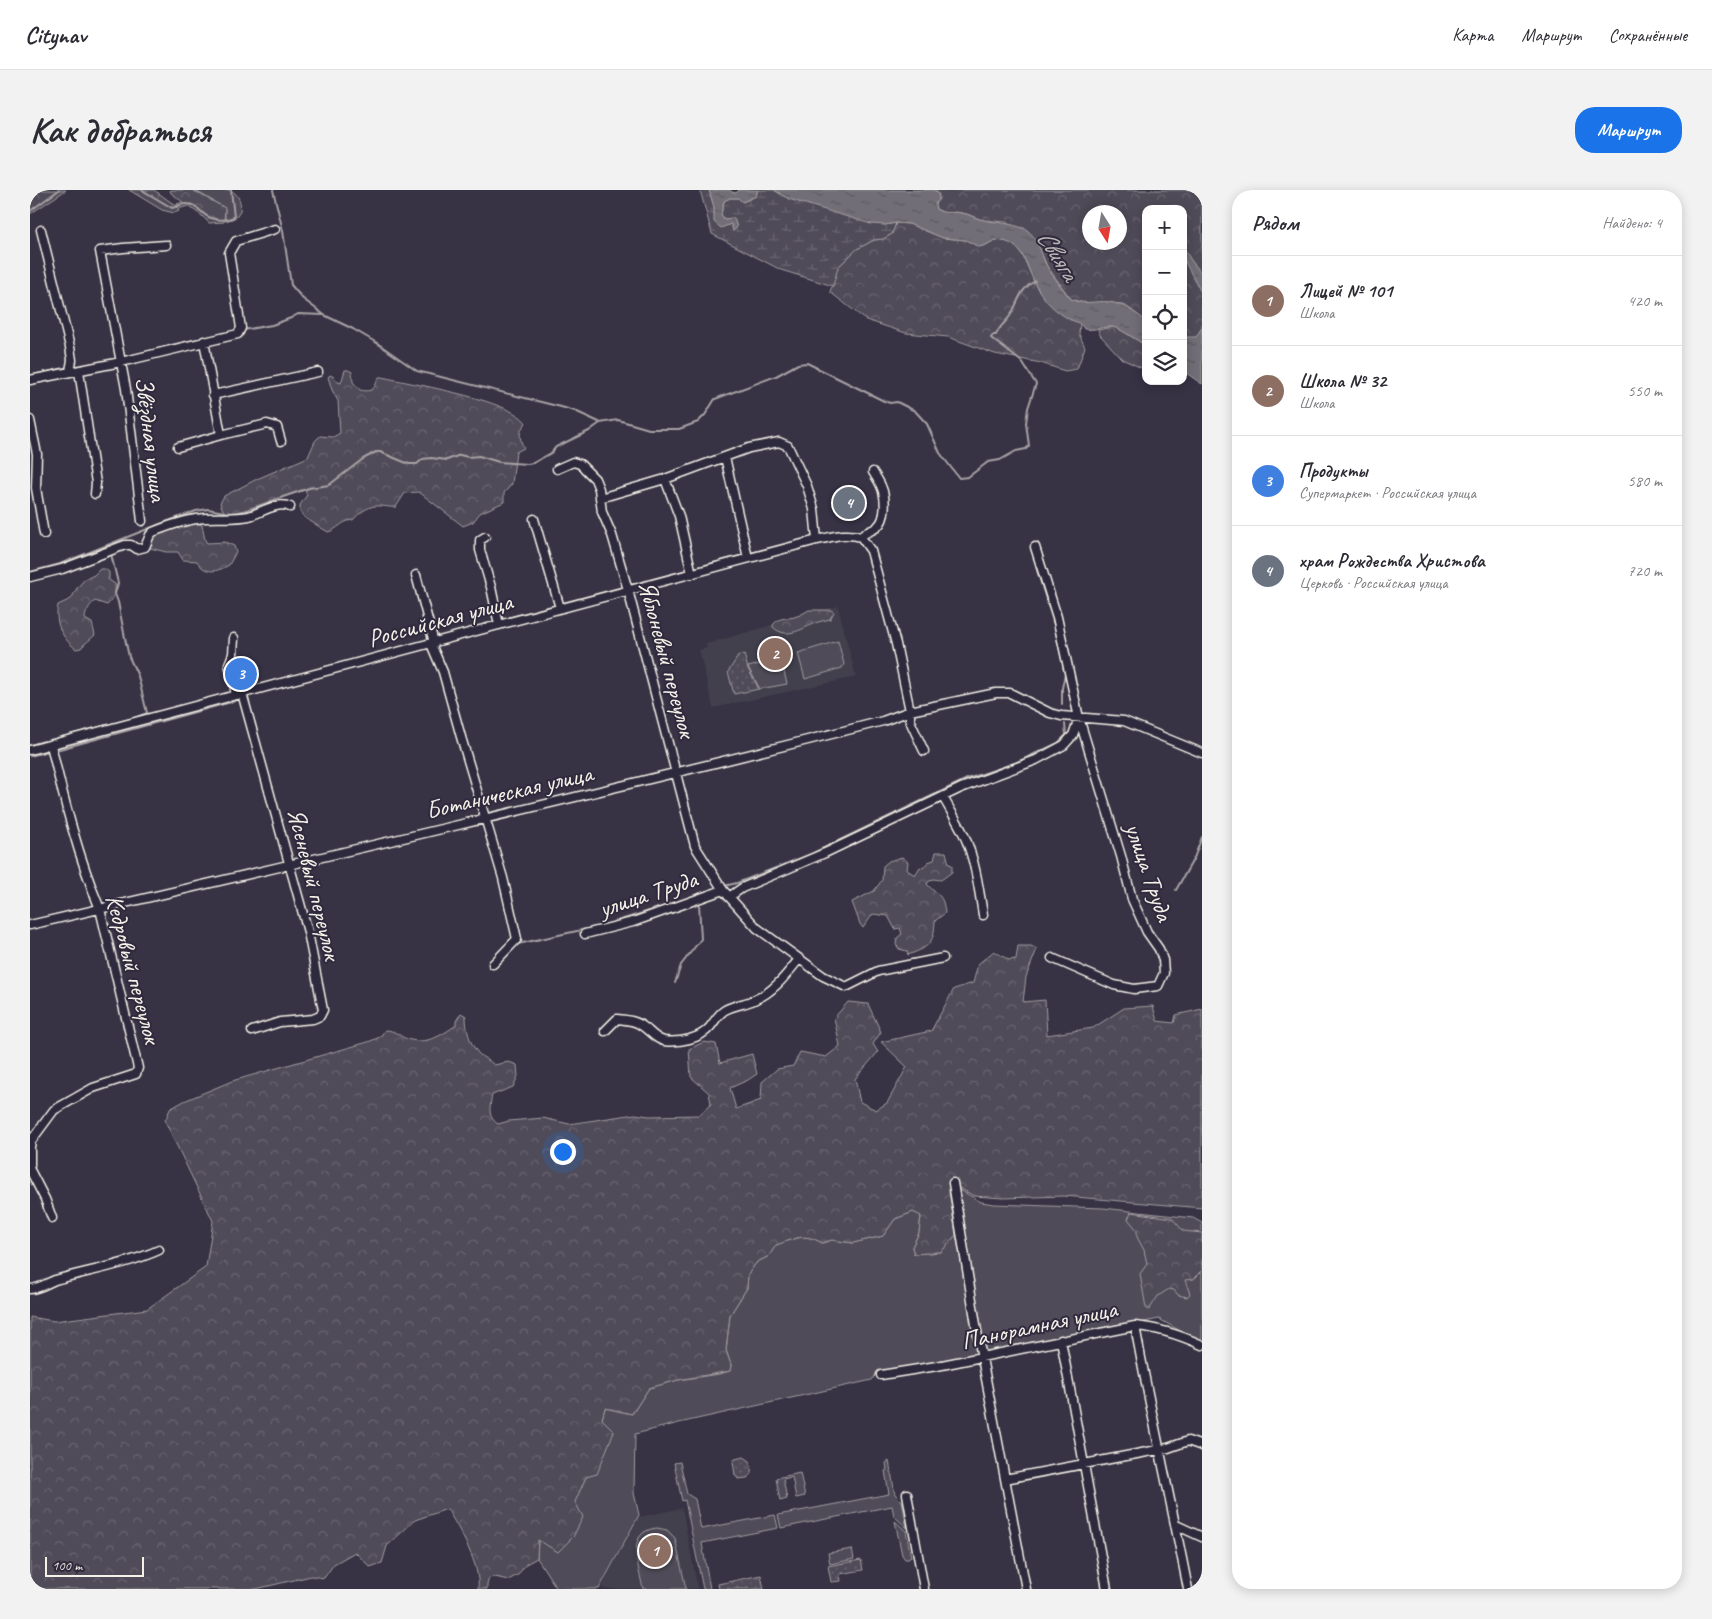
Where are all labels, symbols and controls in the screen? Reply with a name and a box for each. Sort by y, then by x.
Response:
text: Citynav [25,20,86,50]
text: Карта [1452,24,1493,46]
text: Маршрут [1521,24,1581,46]
text: Сохранённые [1609,24,1687,46]
button: Маршрут [1575,107,1682,153]
text: Как добраться [30,108,211,153]
north arrow [1082,205,1127,250]
map controls [1142,205,1187,385]
button: + [1142,205,1187,250]
text: Рядом [1252,210,1299,236]
text: Найдено: 4 [1602,213,1662,233]
water label: Свияга [1030,223,1088,290]
button: − [1142,250,1187,295]
text: Лицей № 101 [1299,279,1392,303]
text: 1 [1264,291,1272,311]
text: 420 m [1628,291,1662,311]
button: locate [1142,295,1187,340]
text: Школа [1299,303,1334,323]
button: layers [1142,340,1187,385]
text: Школа № 32 [1299,369,1386,393]
street label: Звёздная улица [126,375,175,505]
text: 2 [1264,381,1272,401]
text: 550 m [1628,381,1662,401]
text: Школа [1299,393,1334,413]
text: Продукты [1299,459,1368,483]
text: 3 [1264,471,1272,491]
text: 580 m [1628,471,1662,491]
text: Супермаркет · Российская улица [1299,483,1476,503]
pin: 4 [833,484,865,522]
text: храм Рождества Христова [1299,549,1485,573]
text: 4 [1264,561,1272,581]
text: 720 m [1628,561,1662,581]
text: Церковь · Российская улица [1299,573,1448,593]
street label: Яблоневый переулок [631,577,704,744]
street label: Российская улица [364,585,518,655]
pin: 2 [759,635,791,673]
pin: 3 [225,655,257,693]
street label: Ботаническая улица [423,757,598,827]
street label: Ясеневый переулок [280,805,349,966]
street label: улица Труда [1117,817,1181,927]
street label: улица Труда [593,862,703,926]
street label: Кедровый переулок [98,891,169,1050]
your location [550,1139,576,1165]
street label: Панорамная улица [958,1292,1122,1357]
pin: 1 [639,1532,671,1570]
scale bar [45,1554,144,1577]
text: 100 m [52,1557,82,1574]

